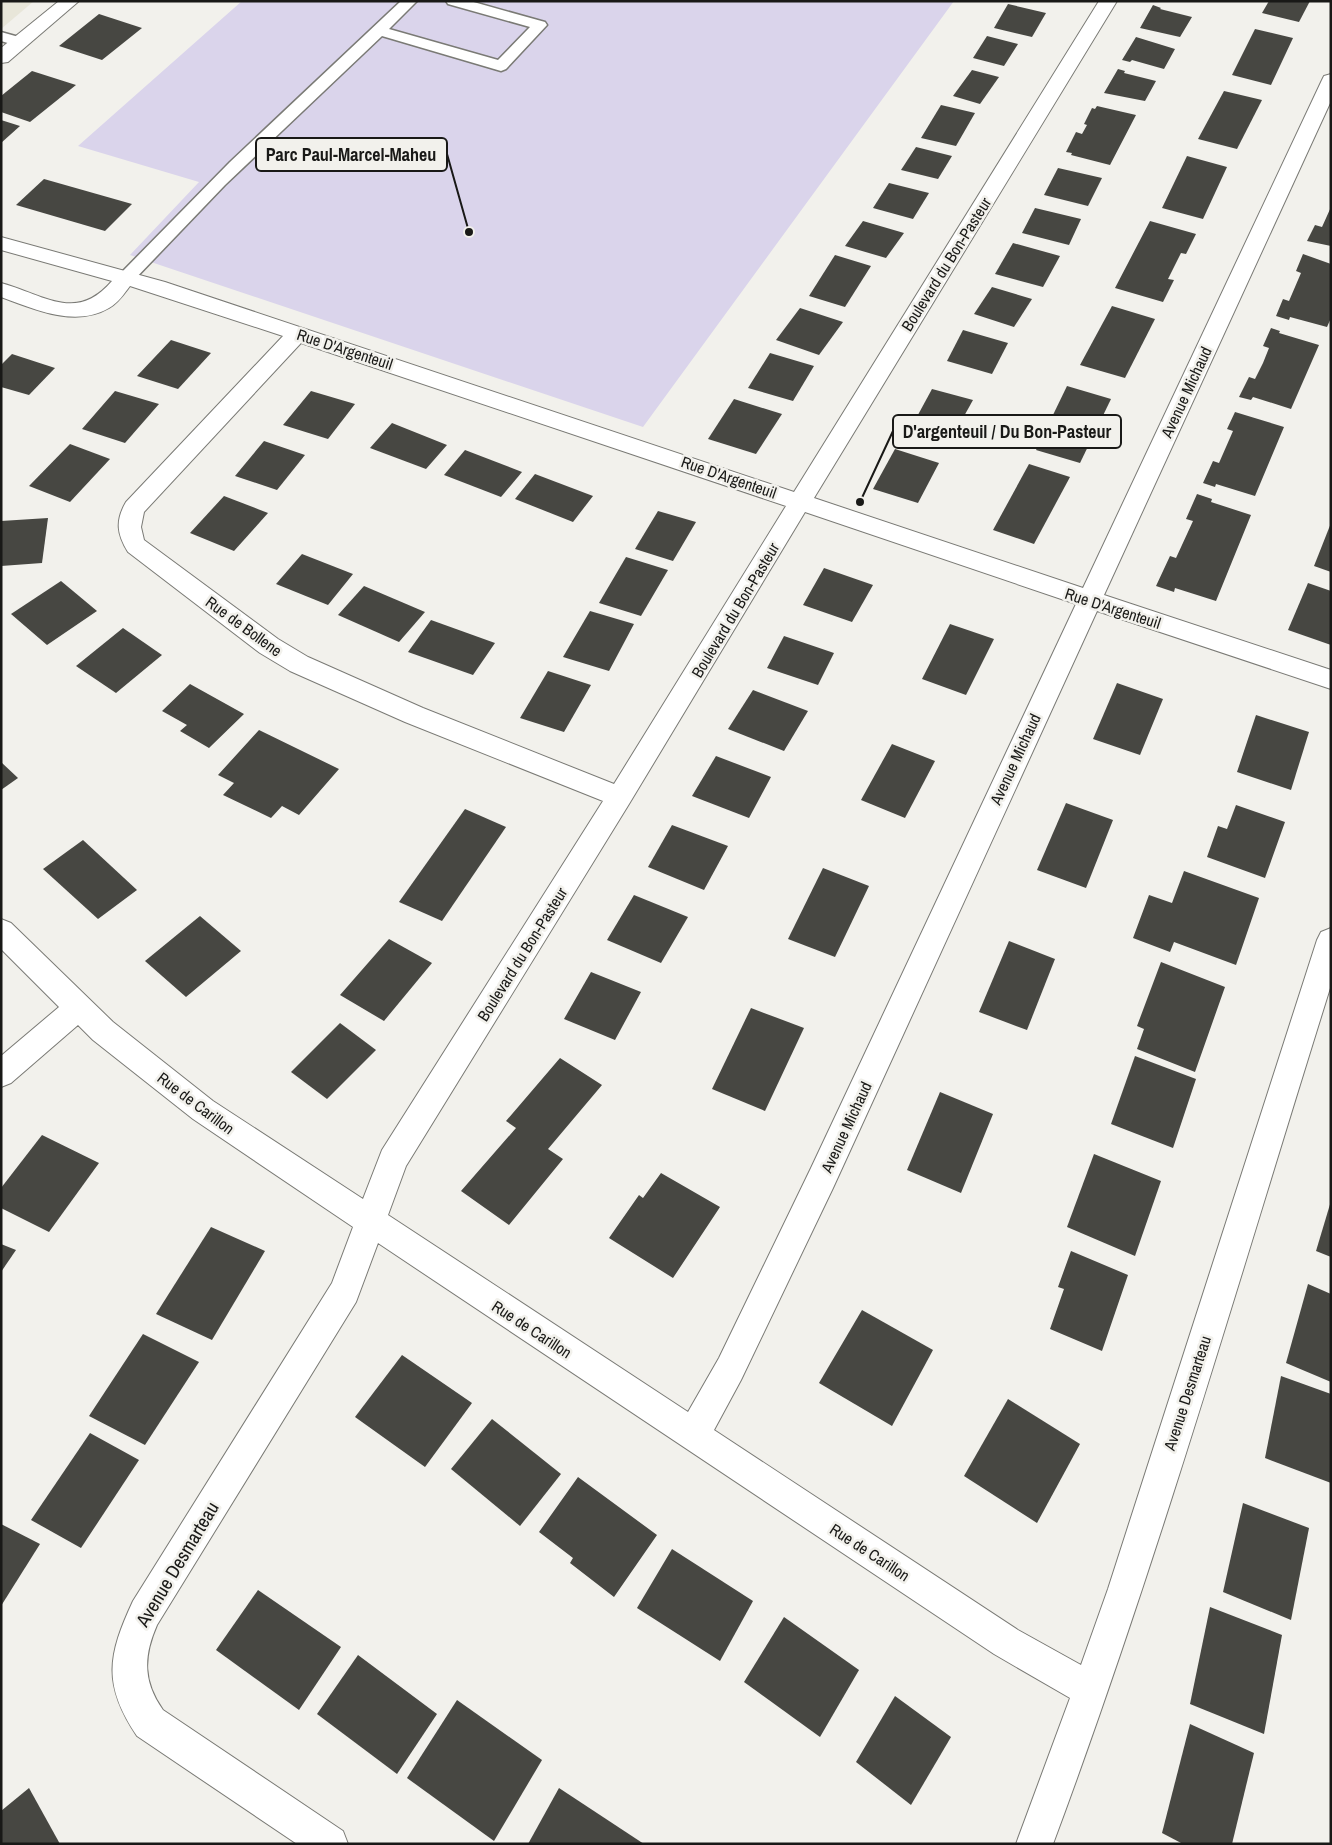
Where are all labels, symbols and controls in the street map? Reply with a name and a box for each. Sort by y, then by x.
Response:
callout: Parc Paul-Marcel-Maheu [256,138,447,171]
text: Parc Paul-Marcel-Maheu [266,142,436,167]
street label: Boulevard du Bon-Pasteur [896,192,996,335]
street label: Rue D'Argenteuil [294,323,396,375]
street label: Avenue Michaud [1155,343,1217,442]
callout: D'argenteuil / Du Bon-Pasteur [893,415,1121,448]
text: D'argenteuil / Du Bon-Pasteur [903,419,1112,444]
street label: Rue D'Argenteuil [678,450,780,504]
street label: Boulevard du Bon-Pasteur [686,538,784,682]
street label: Rue D'Argenteuil [1062,582,1164,634]
street label: Rue de Bollene [201,591,287,661]
street label: Avenue Michaud [984,710,1046,809]
street label: Boulevard du Bon-Pasteur [472,882,572,1025]
street label: Rue de Carillon [153,1067,239,1139]
street label: Avenue Michaud [815,1078,877,1177]
street label: Rue de Carillon [488,1295,576,1363]
street label: Avenue Desmarteau [1158,1333,1216,1454]
street label: Avenue Desmarteau [129,1497,225,1632]
street label: Rue de Carillon [826,1518,914,1586]

